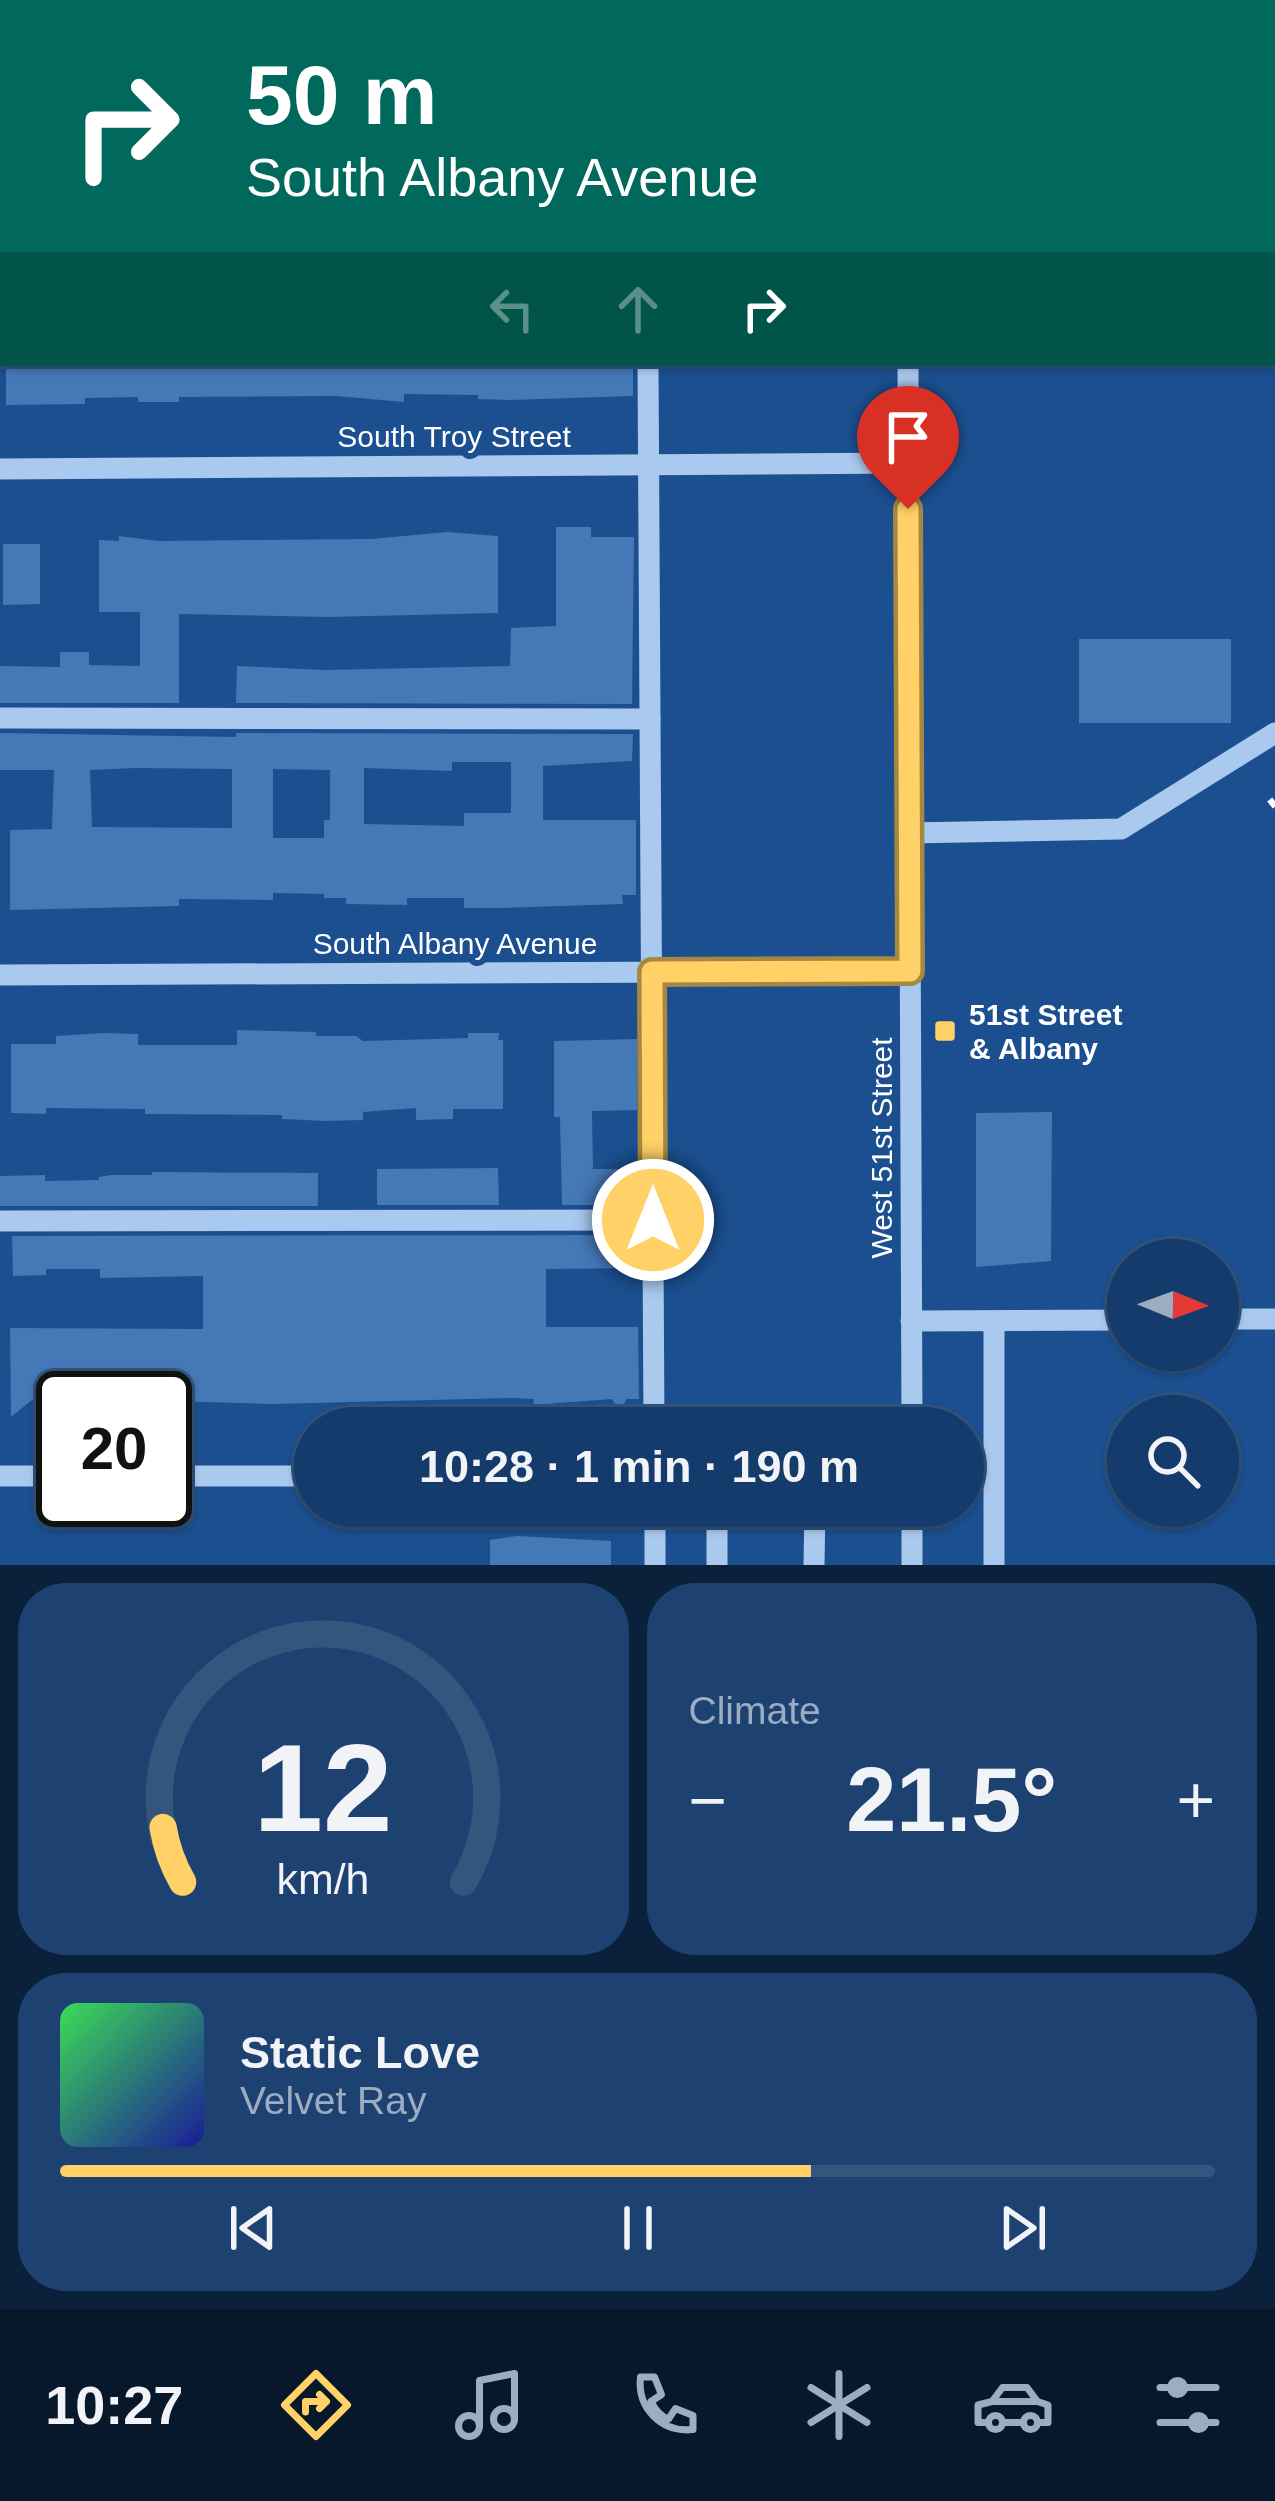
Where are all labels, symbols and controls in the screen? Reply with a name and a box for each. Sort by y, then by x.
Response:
icon: right [48,48,204,204]
text: 50 m [246,48,437,142]
text: South Albany Avenue [246,147,758,207]
icon: left [479,276,545,342]
icon: ahead [605,276,671,342]
icon: right [731,276,797,342]
pin [857,386,959,509]
icon: arrive [875,404,941,470]
street label: South Troy Street [337,420,571,453]
street label: South Albany Avenue [313,927,597,960]
place label: 51st Street & Albany [969,998,1122,1065]
marker: 51st Street & Albany [932,1018,958,1044]
street label: West 51st Street [865,1037,898,1259]
position arrow [590,1157,716,1283]
north arrow [1107,1239,1239,1371]
map controls [1107,1239,1239,1527]
speed limit sign: 20 [36,1371,192,1527]
button: search [1107,1395,1239,1527]
text: 10:28 · 1 min · 190 m [419,1441,859,1492]
text: Climate [689,1689,821,1732]
text: 12 [254,1718,393,1857]
text: 21.5° [846,1750,1057,1850]
text: − [689,1763,727,1837]
text: + [1176,1763,1215,1837]
text: km/h [277,1855,370,1903]
text: Static Love [240,2027,480,2078]
text: Velvet Ray [240,2079,426,2122]
icon: previous [220,2195,286,2261]
icon: pause [605,2195,671,2261]
icon: next [990,2195,1056,2261]
icon: directions [274,2363,358,2447]
icon: music [448,2363,532,2447]
icon: phone [623,2363,707,2447]
icon: climate [797,2363,881,2447]
icon: car [971,2363,1055,2447]
icon: filters [1146,2363,1230,2447]
text: 10:27 [45,2375,183,2435]

